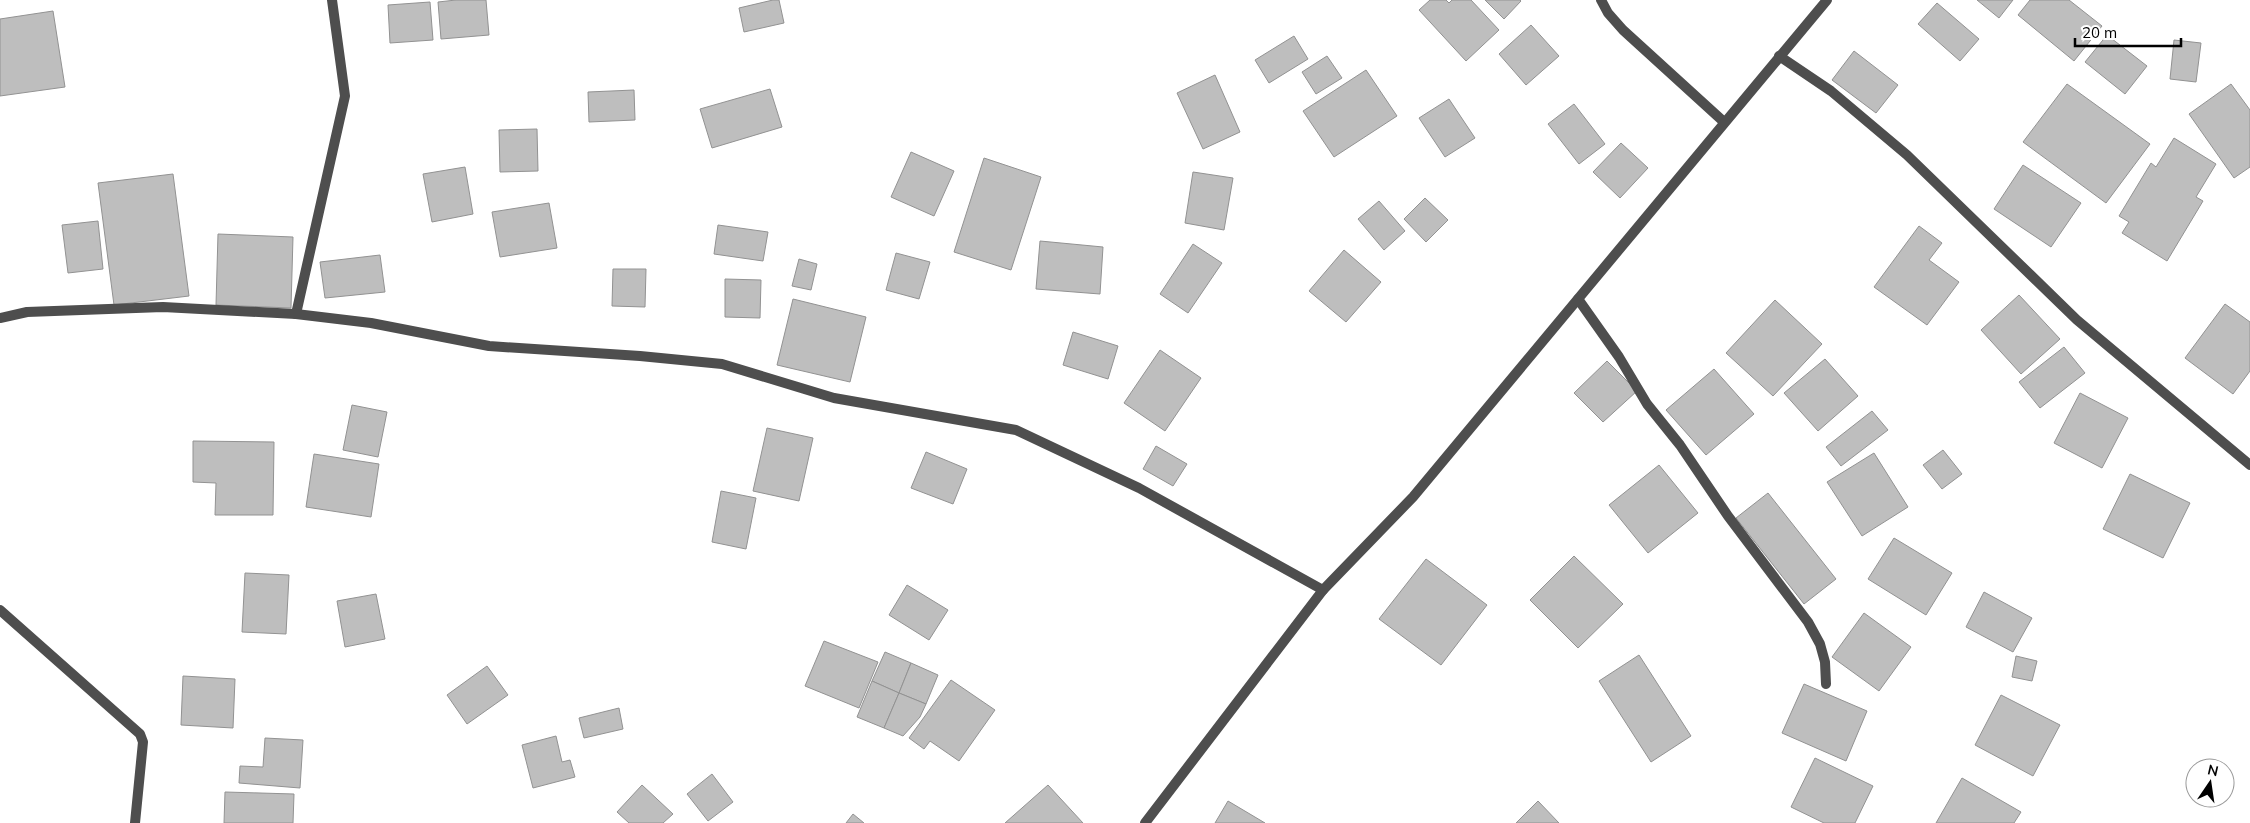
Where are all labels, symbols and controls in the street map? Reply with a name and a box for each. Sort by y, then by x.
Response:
scale bar [2075,15,2181,47]
text: 20 m [2082,23,2117,42]
north arrow [2185,758,2235,808]
text: N [2206,760,2220,780]

